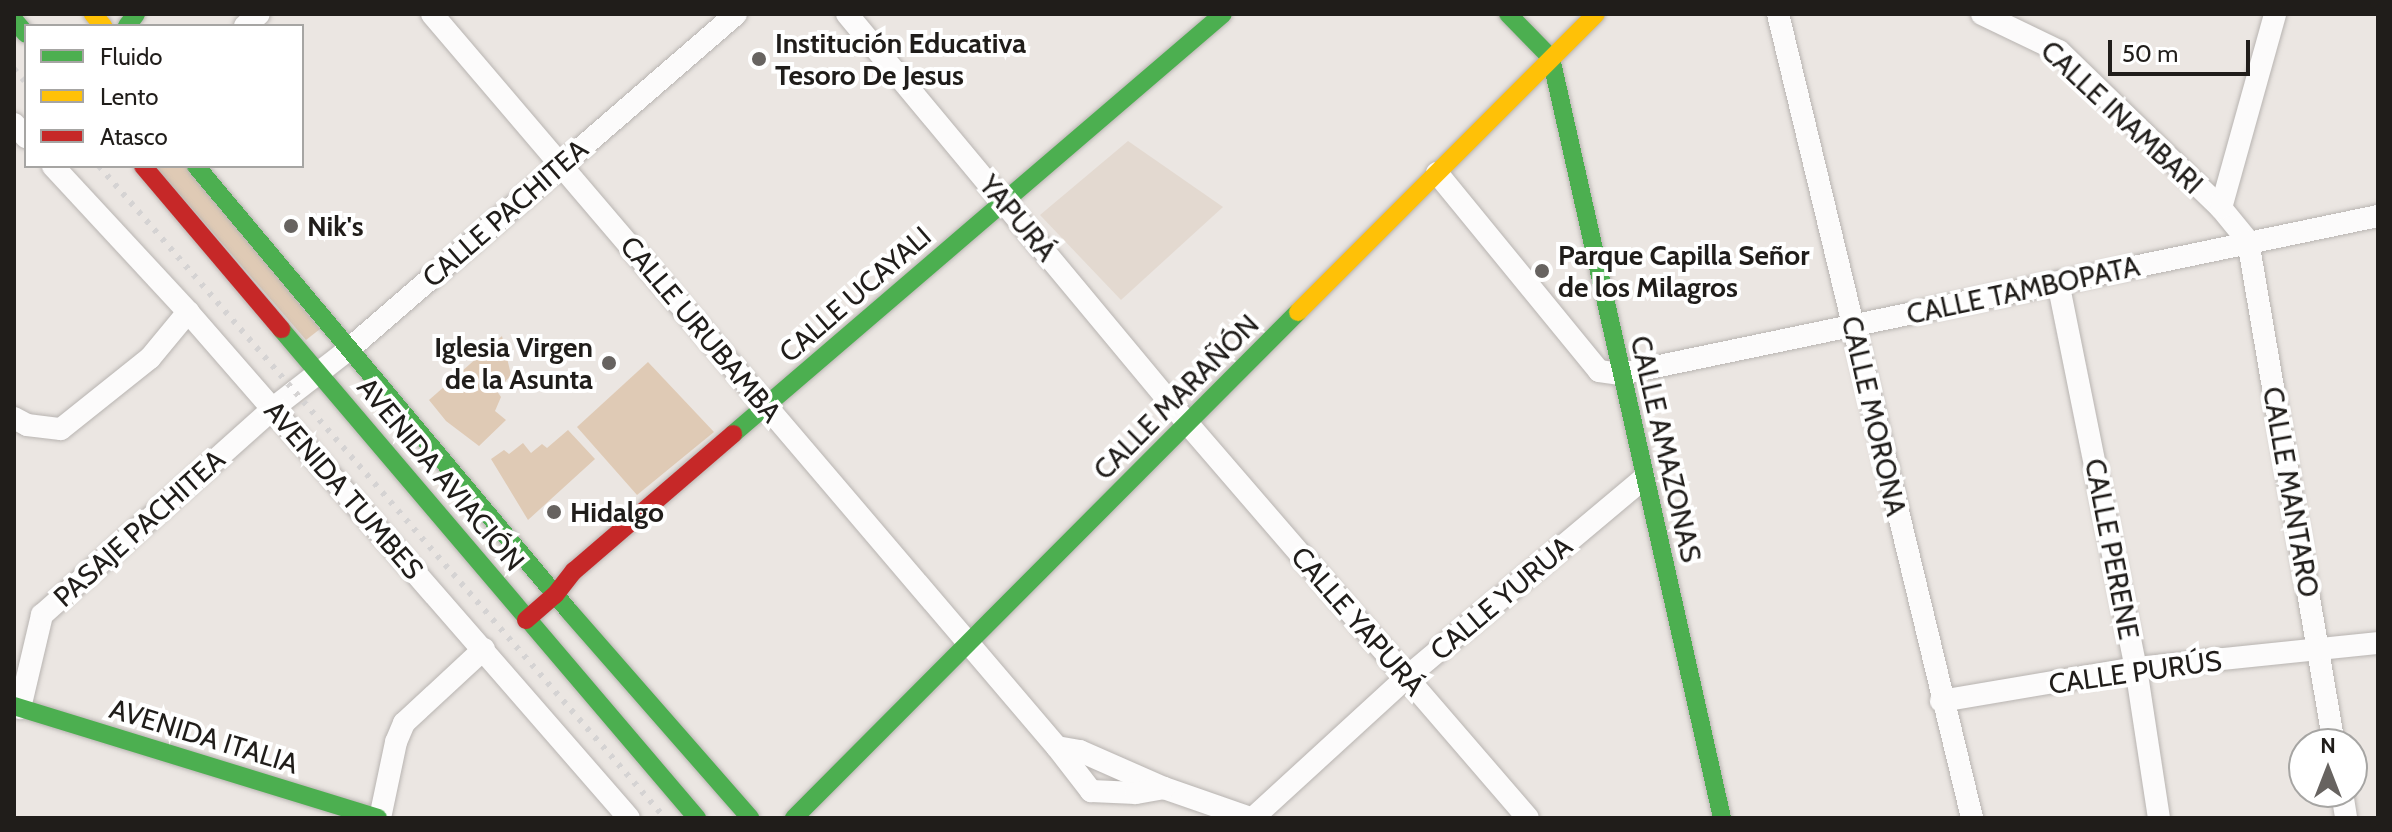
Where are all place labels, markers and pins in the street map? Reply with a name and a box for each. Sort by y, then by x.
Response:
place label: Institución Educativa Tesoro De Jesus [775,26,1026,92]
marker: Institución Educativa Tesoro De Jesus [750,50,768,68]
place label: Nik's [307,209,364,243]
marker: Nik's [282,217,300,235]
place label: Parque Capilla Señor de los Milagros [1558,238,1809,304]
marker: Parque Capilla Señor de los Milagros [1533,262,1551,280]
place label: Iglesia Virgen de la Asunta [434,330,593,396]
marker: Iglesia Virgen de la Asunta [600,354,618,372]
place label: Hidalgo [570,495,664,529]
marker: Hidalgo [545,503,563,521]

